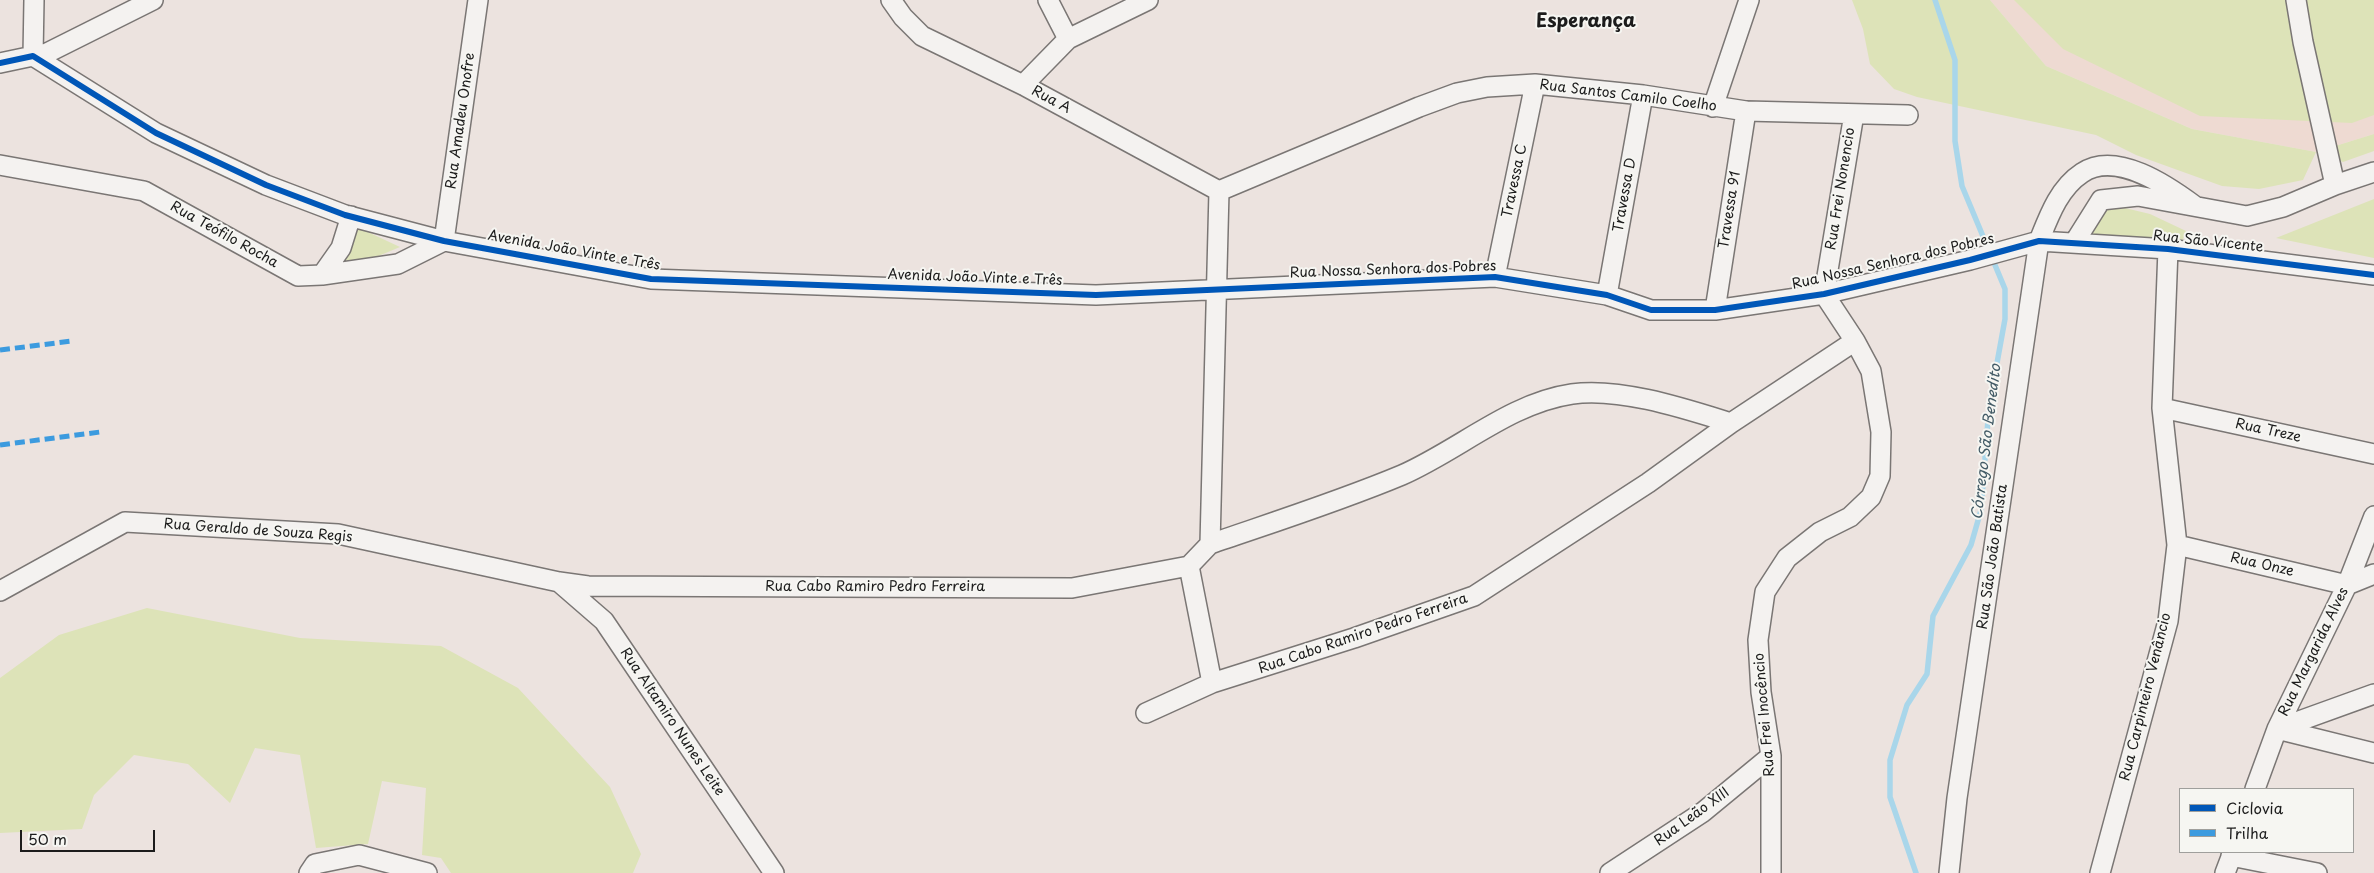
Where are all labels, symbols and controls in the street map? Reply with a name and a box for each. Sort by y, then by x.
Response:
district label: Esperança [1536,11,1636,33]
street label: Rua Amadeu Onofre [443,52,479,190]
street label: Rua Santos Camilo Coelho [1538,77,1718,115]
street label: Rua A [1028,83,1074,117]
street label: Rua Frei Nonencio [1823,126,1859,252]
street label: Travessa C [1499,143,1531,219]
street label: Travessa D [1610,157,1640,233]
street label: Travessa 91 [1716,170,1744,250]
street label: Rua Teófilo Rocha [167,198,281,272]
street label: Avenida João Vinte e Três [487,228,661,274]
street label: Rua São Vicente [2152,228,2264,256]
street label: Rua Nossa Senhora dos Pobres [1790,231,1996,293]
street label: Rua Nossa Senhora dos Pobres [1289,258,1497,282]
street label: Avenida João Vinte e Três [887,267,1063,289]
water label: Córrego São Benedito [1969,363,2005,521]
street label: Rua Treze [2233,416,2303,446]
street label: Rua São João Batista [1974,483,2012,631]
street label: Rua Geraldo de Souza Regis [163,516,353,546]
street label: Rua Onze [2228,550,2296,580]
street label: Rua Cabo Ramiro Pedro Ferreira [765,579,985,595]
street label: Rua Margarida Alves [2276,585,2352,719]
street label: Rua Cabo Ramiro Pedro Ferreira [1256,590,1470,678]
street label: Rua Carpinteiro Venâncio [2117,611,2175,783]
street label: Rua Altamiro Nunes Leite [616,645,728,799]
street label: Rua Frei Inocêncio [1751,652,1779,778]
street label: Rua Leão XIII [1651,784,1733,850]
legend [2179,788,2354,853]
text: Ciclovia [2226,796,2283,819]
scale bar [22,820,158,852]
text: Trilha [2226,821,2268,844]
text: 50 m [28,827,67,850]

